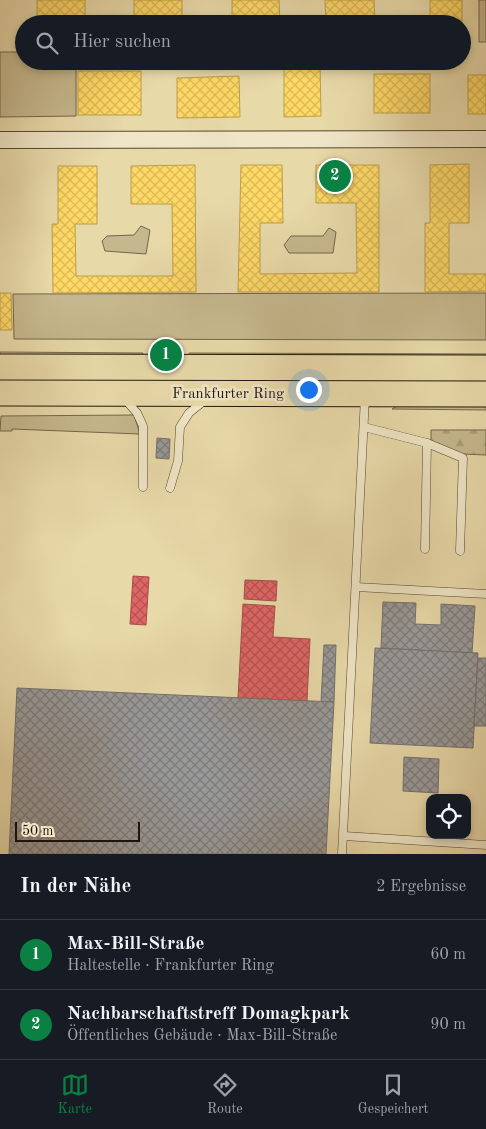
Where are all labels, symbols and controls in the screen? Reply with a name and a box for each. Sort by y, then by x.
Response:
search box [15,15,471,70]
icon: search [33,29,61,57]
text: Hier suchen [73,33,171,52]
pin: 2 [319,157,351,195]
pin: 1 [150,336,182,374]
your location [296,377,322,403]
street label: Frankfurter Ring [172,387,284,402]
map controls [426,794,471,839]
button: locate [426,794,471,839]
scale bar [15,819,140,842]
text: 50 m [22,824,53,838]
text: In der Nähe [20,876,131,897]
text: 2 Ergebnisse [376,879,466,895]
text: Max-Bill-Straße [67,935,204,954]
text: 1 [31,947,41,963]
text: 60 m [430,947,466,963]
text: Haltestelle · Frankfurter Ring [67,958,274,974]
text: Nachbarschaftstreff Domagkpark [67,1005,350,1024]
text: 2 [31,1017,41,1033]
text: 90 m [430,1017,466,1033]
text: Öffentliches Gebäude · Max-Bill-Straße [67,1028,337,1044]
tab: Karte [57,1071,92,1118]
tab: Route [207,1071,243,1118]
tab: Gespeichert [358,1071,429,1118]

